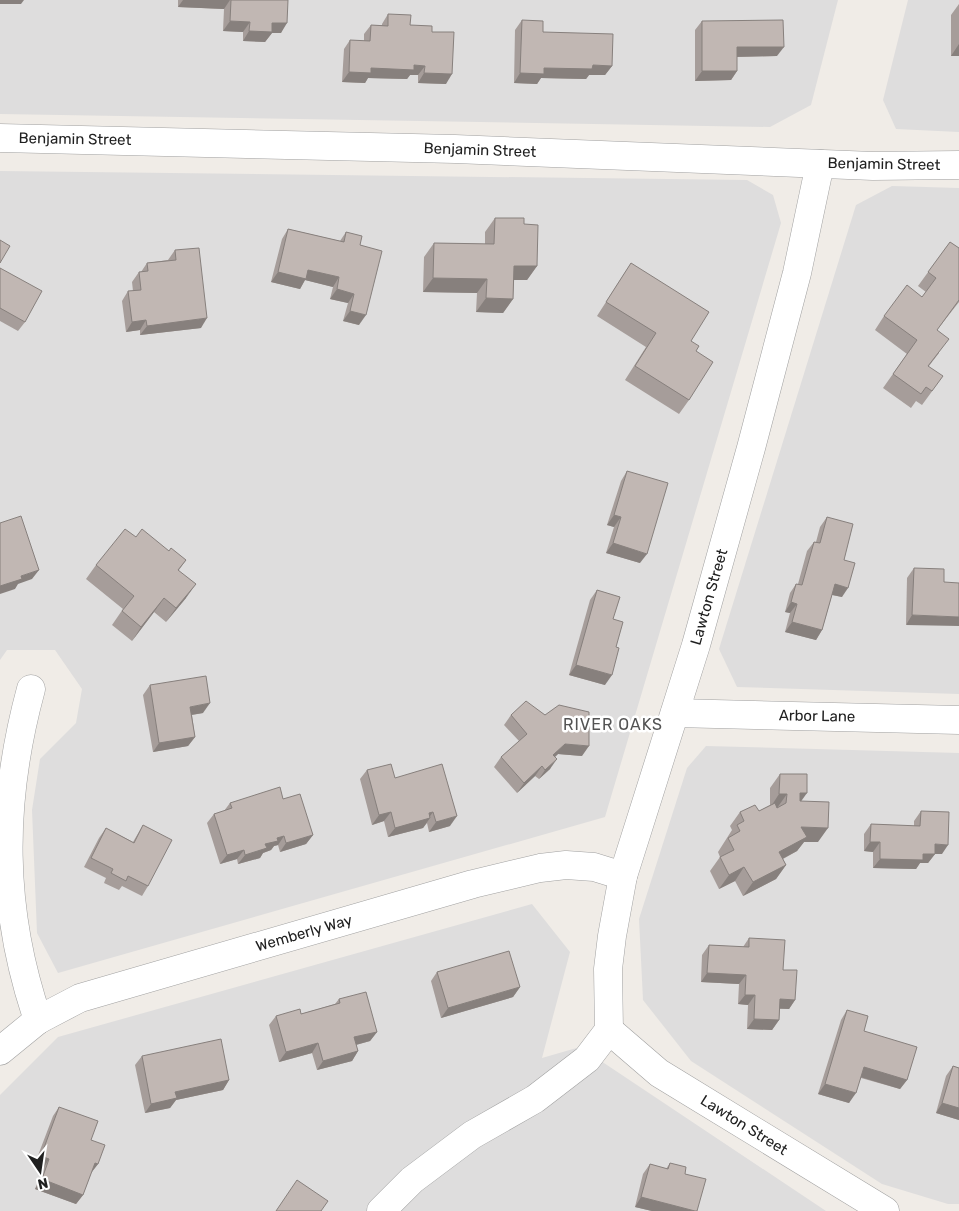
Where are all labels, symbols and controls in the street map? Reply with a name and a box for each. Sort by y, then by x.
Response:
street label: Benjamin Street [18,129,132,149]
street label: Benjamin Street [423,139,537,161]
street label: Benjamin Street [827,154,941,174]
street label: Lawton Street [687,547,731,647]
street label: Arbor Lane [779,706,855,726]
district label: RIVER OAKS [563,715,663,734]
street label: Wemberly Way [254,911,354,955]
street label: Lawton Street [697,1091,791,1159]
north arrow [15,1146,65,1196]
text: N [36,1174,50,1193]

